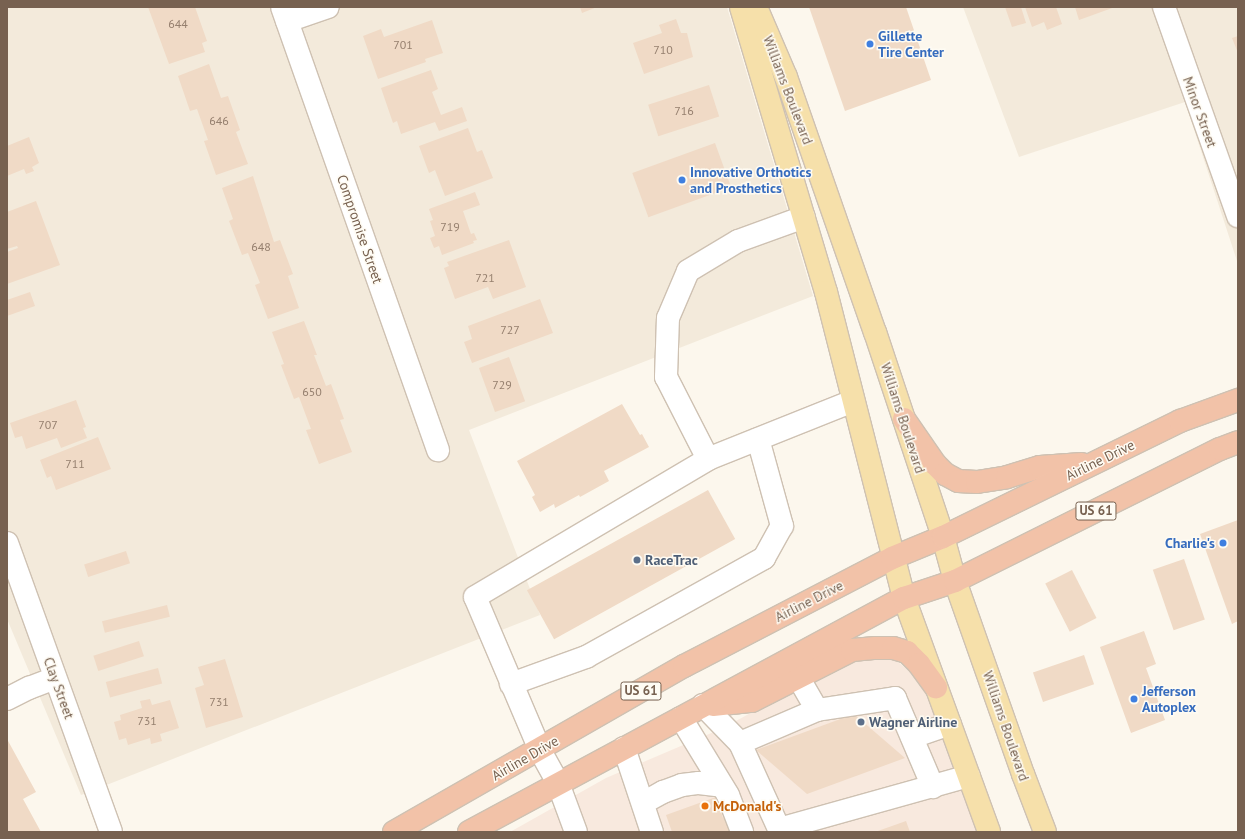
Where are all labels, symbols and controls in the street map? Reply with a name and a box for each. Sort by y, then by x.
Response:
house number: 644 [168,17,188,31]
place label: Gillette Tire Center [878,28,944,60]
street label: Williams Boulevard [759,33,817,147]
house number: 701 [393,38,413,52]
marker: Gillette Tire Center [865,39,875,49]
house number: 710 [653,43,673,57]
street label: Minor Street [1179,74,1221,150]
house number: 716 [674,104,694,118]
house number: 646 [209,114,229,128]
place label: Innovative Orthotics and Prosthetics [690,164,811,196]
street label: Compromise Street [334,172,386,286]
marker: Innovative Orthotics and Prosthetics [677,175,687,185]
house number: 719 [440,220,460,234]
house number: 648 [251,240,271,254]
house number: 721 [475,271,495,285]
house number: 727 [500,323,520,337]
street label: Williams Boulevard [877,361,929,475]
house number: 729 [492,378,512,392]
house number: 650 [302,385,322,399]
house number: 707 [38,418,58,432]
street label: Airline Drive [1063,436,1137,484]
house number: 711 [65,457,85,471]
road number: US 61 [1075,500,1117,522]
place label: Charlie's [1165,535,1215,551]
marker: Charlie's [1218,538,1228,548]
place label: RaceTrac [645,552,698,568]
marker: RaceTrac [632,555,642,565]
street label: Airline Drive [772,577,846,625]
street label: Clay Street [40,655,78,721]
street label: Williams Boulevard [979,669,1033,783]
road number: US 61 [620,680,662,702]
place label: Jefferson Autoplex [1142,683,1196,716]
marker: Jefferson Autoplex [1129,694,1139,704]
house number: 731 [209,695,229,709]
house number: 731 [137,714,157,728]
place label: Wagner Airline [869,714,958,730]
marker: Wagner Airline [856,717,866,727]
street label: Airline Drive [489,732,561,784]
place label: McDonald's [713,798,782,814]
marker: McDonald's [700,801,710,811]

